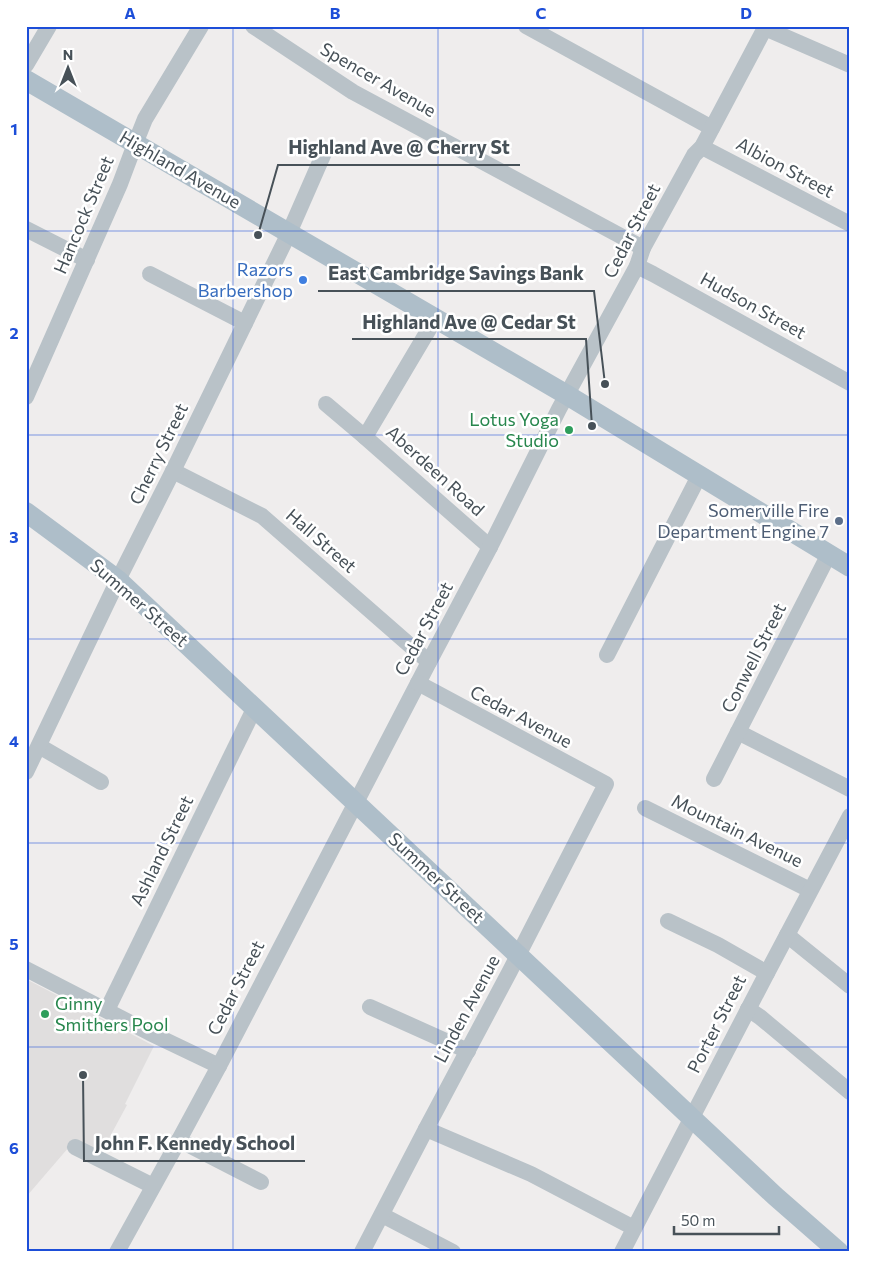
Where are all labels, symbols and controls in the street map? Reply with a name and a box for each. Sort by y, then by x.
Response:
text: A [124,3,136,22]
text: B [330,3,341,22]
text: C [536,3,547,22]
text: D [740,3,752,22]
street label: Spencer Avenue [317,37,440,121]
north arrow [42,42,92,92]
text: N [63,46,73,63]
text: 1 [10,119,18,138]
street label: Highland Avenue [116,126,245,213]
callout: Highland Ave @ Cherry St [278,131,520,165]
street label: Albion Street [733,132,838,202]
text: Highland Ave @ Cherry St [288,135,510,158]
street label: Hancock Street [48,152,118,277]
street label: Cedar Street [598,180,664,281]
callout: East Cambridge Savings Bank [318,257,594,291]
place label: Razors Barbershop [198,258,293,301]
text: East Cambridge Savings Bank [328,261,584,284]
street label: Hudson Street [697,267,810,343]
marker: Razors Barbershop [297,274,309,286]
callout: Highland Ave @ Cedar St [352,305,586,339]
text: Highland Ave @ Cedar St [362,310,576,333]
text: 2 [9,323,19,342]
street label: Cherry Street [124,399,192,508]
place label: Lotus Yoga Studio [469,408,559,451]
street label: Aberdeen Road [382,420,489,520]
marker: Lotus Yoga Studio [563,424,575,436]
place label: Somerville Fire Department Engine 7 [657,499,829,542]
street label: Hall Street [282,504,361,577]
marker: Somerville Fire Department Engine 7 [833,515,845,527]
text: 3 [9,527,19,546]
street label: Summer Street [86,554,193,651]
street label: Cedar Street [389,578,457,679]
street label: Conwell Street [716,599,790,716]
street label: Cedar Avenue [467,680,576,752]
text: 4 [9,731,19,750]
street label: Mountain Avenue [668,789,807,871]
street label: Ashland Street [125,792,197,909]
street label: Summer Street [384,827,489,927]
text: 5 [9,934,19,953]
street label: Cedar Street [202,937,268,1038]
street label: Linden Avenue [428,951,504,1066]
street label: Porter Street [682,971,750,1076]
place label: Ginny Smithers Pool [55,992,169,1035]
marker: Ginny Smithers Pool [39,1008,51,1020]
callout: John F. Kennedy School [84,1127,305,1161]
text: John F. Kennedy School [95,1131,295,1154]
text: 6 [9,1138,19,1157]
scale bar [674,1203,778,1235]
text: 50 m [681,1211,715,1229]

